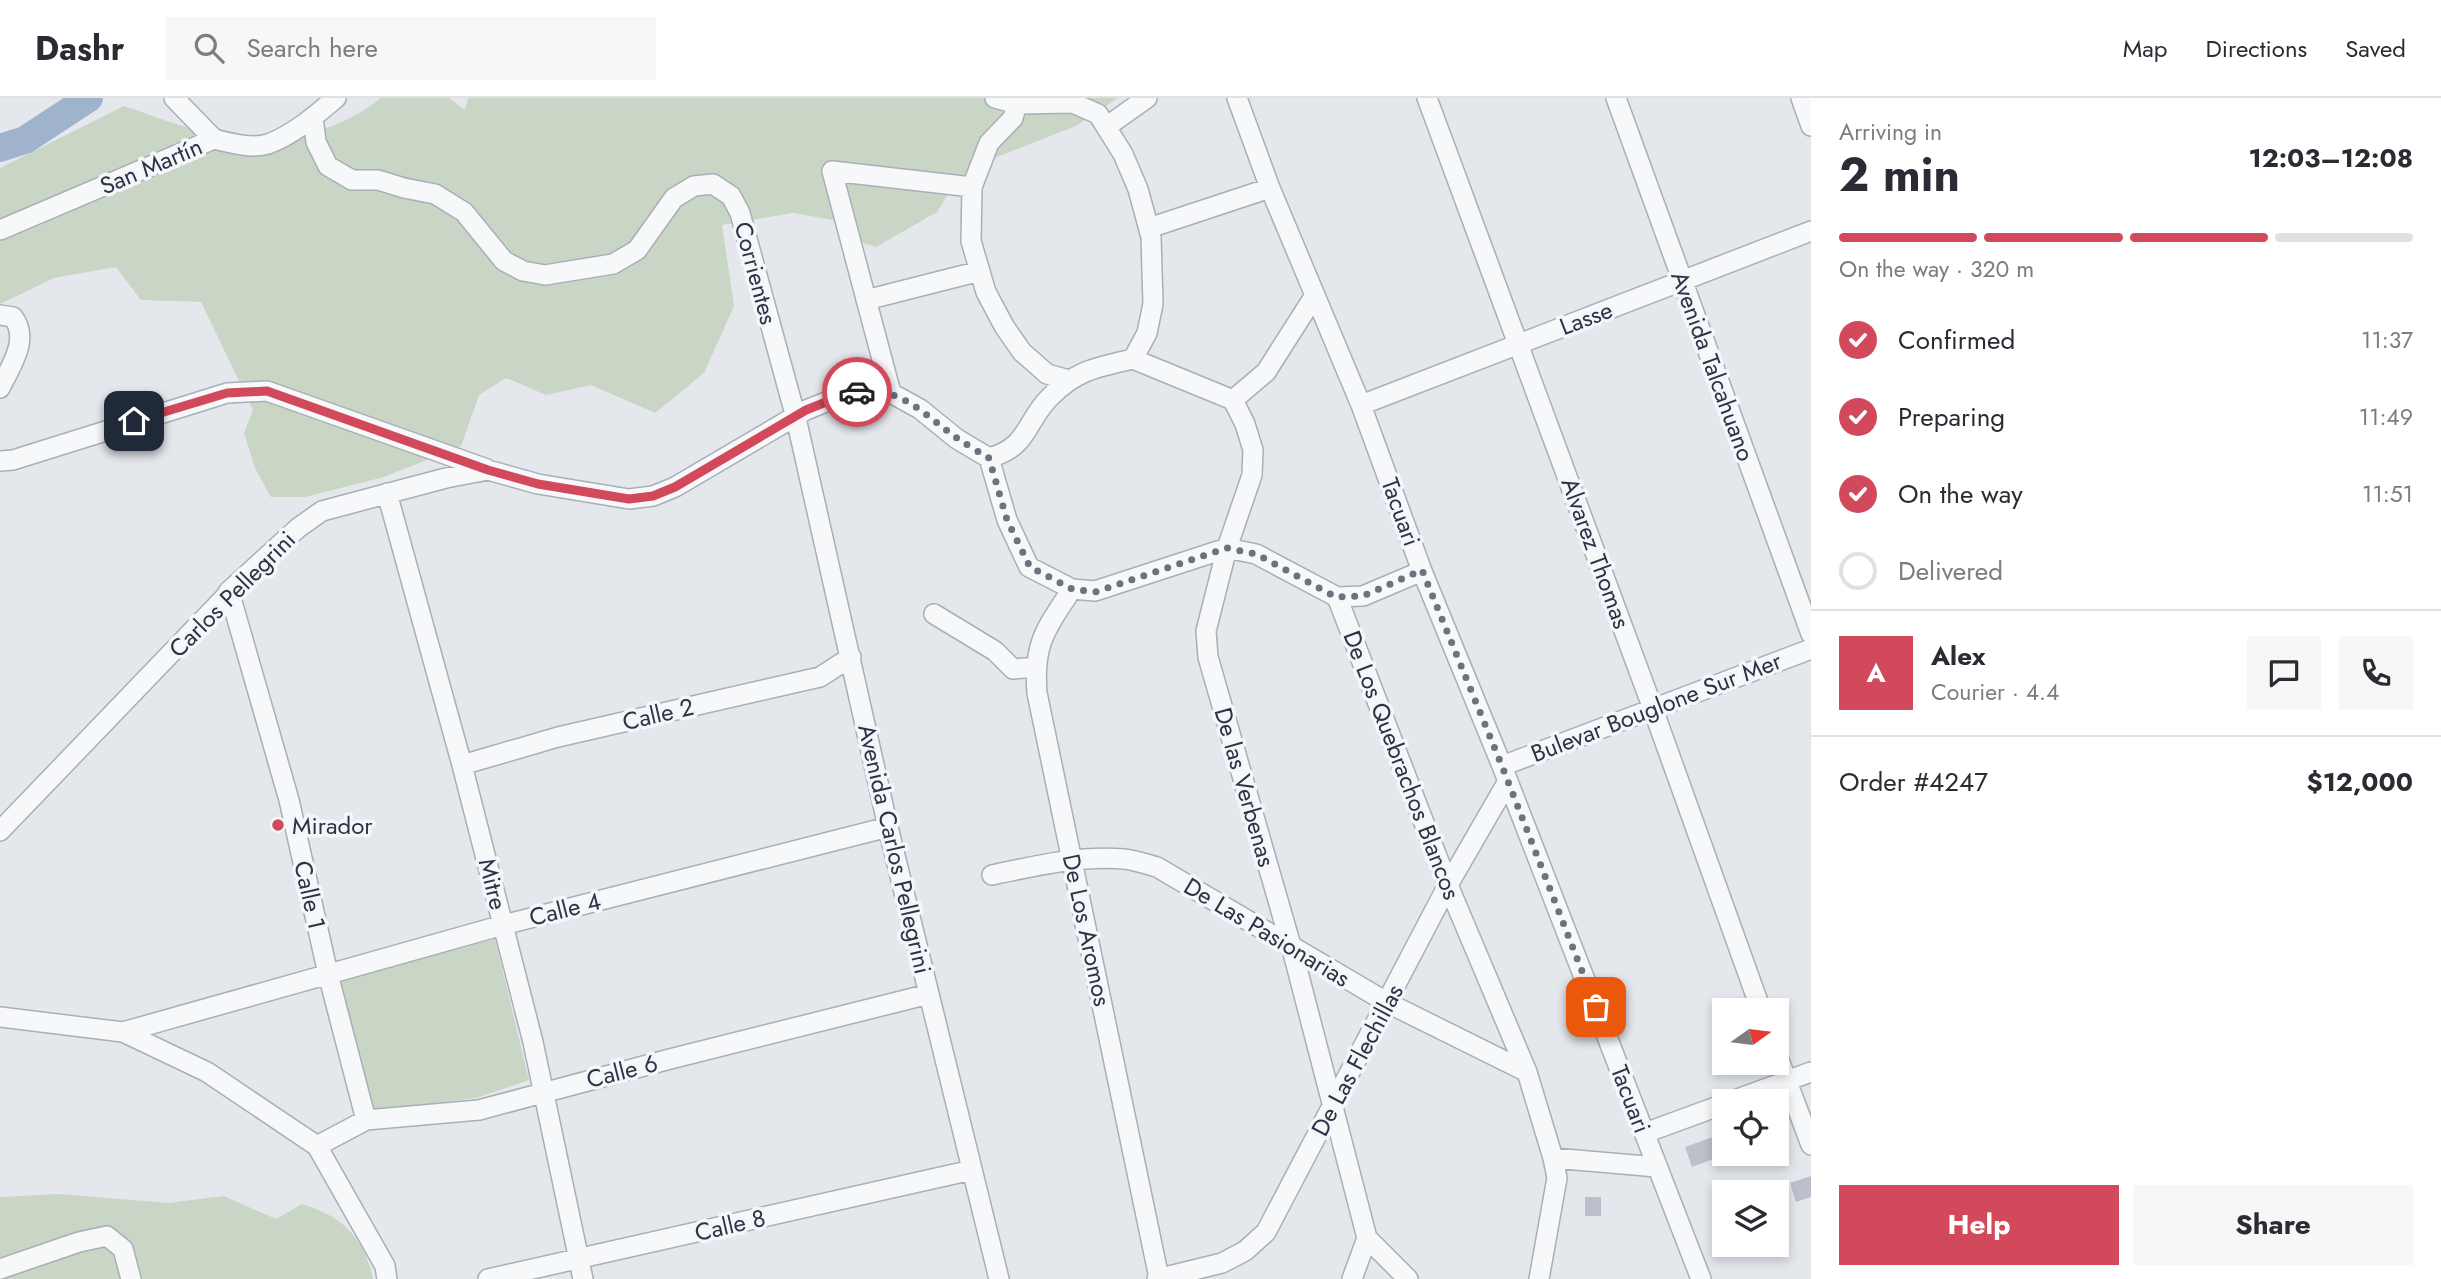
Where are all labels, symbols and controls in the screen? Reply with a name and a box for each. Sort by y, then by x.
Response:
search box [166,17,656,80]
text: Dashr [35,25,124,72]
icon: search [190,29,228,67]
text: Search here [246,29,378,67]
text: Map [2123,31,2168,66]
text: Directions [2206,31,2307,66]
text: Saved [2345,31,2406,66]
text: Arriving in [1839,115,1942,149]
street label: San Martín [94,129,208,203]
text: 12:03–12:08 [2248,139,2413,177]
text: 2 min [1839,142,1960,208]
street label: Corrientes [726,218,786,328]
text: On the way · 320 m [1839,252,2034,286]
street label: Avenida Talcahuano [1662,266,1764,466]
street label: Lasse [1554,292,1618,344]
icon: check [1839,321,1877,359]
text: Confirmed [1898,321,2015,359]
text: 11:37 [2361,323,2413,357]
courier [822,357,892,427]
icon: car [838,373,876,411]
pin [104,391,164,451]
icon: check [1839,398,1877,436]
text: Preparing [1898,398,2005,436]
text: 11:49 [2359,400,2413,434]
icon: home [115,402,153,440]
street label: Tacuari [1373,473,1429,551]
street label: Alvarez Thomas [1552,473,1640,633]
icon: check [1839,475,1877,513]
text: On the way [1898,475,2023,513]
text: 11:51 [2362,477,2413,511]
street label: Carlos Pellegrini [161,523,303,665]
text: Delivered [1898,552,2003,590]
street label: De Los Quebrachos Blancos [1335,626,1469,904]
button: chat [2247,636,2321,710]
button: phone [2339,636,2413,710]
text: Alex [1931,637,1985,675]
street label: Bulevar Bouglone Sur Mer [1526,643,1787,771]
text: A [1866,654,1886,692]
text: Courier · 4.4 [1931,675,2059,709]
street label: Calle 2 [619,689,697,739]
street label: De las Verbenas [1206,703,1284,871]
street label: Avenida Carlos Pellegrini [849,721,941,977]
text: Order #4247 [1839,763,1988,801]
text: $12,000 [2306,763,2413,801]
place label: Mirador [292,808,373,843]
marker: Mirador [270,817,286,833]
street label: De Los Aromos [1054,851,1120,1009]
street label: Mitre [470,855,516,913]
street label: Calle 1 [285,857,335,933]
street label: De Las Pasionarias [1177,869,1357,995]
street label: Calle 4 [526,883,604,935]
pin [1566,977,1626,1037]
street label: De Las Flechillas [1302,978,1412,1142]
icon: bag [1577,988,1615,1026]
north arrow [1712,998,1788,1074]
map controls [1712,998,1789,1257]
street label: Calle 6 [583,1045,661,1097]
street label: Tacuari [1602,1060,1660,1138]
button: locate [1712,1089,1789,1166]
button: layers [1712,1180,1789,1257]
button: Help [1839,1185,2119,1265]
button: Share [2133,1185,2413,1265]
street label: Calle 8 [691,1200,769,1250]

